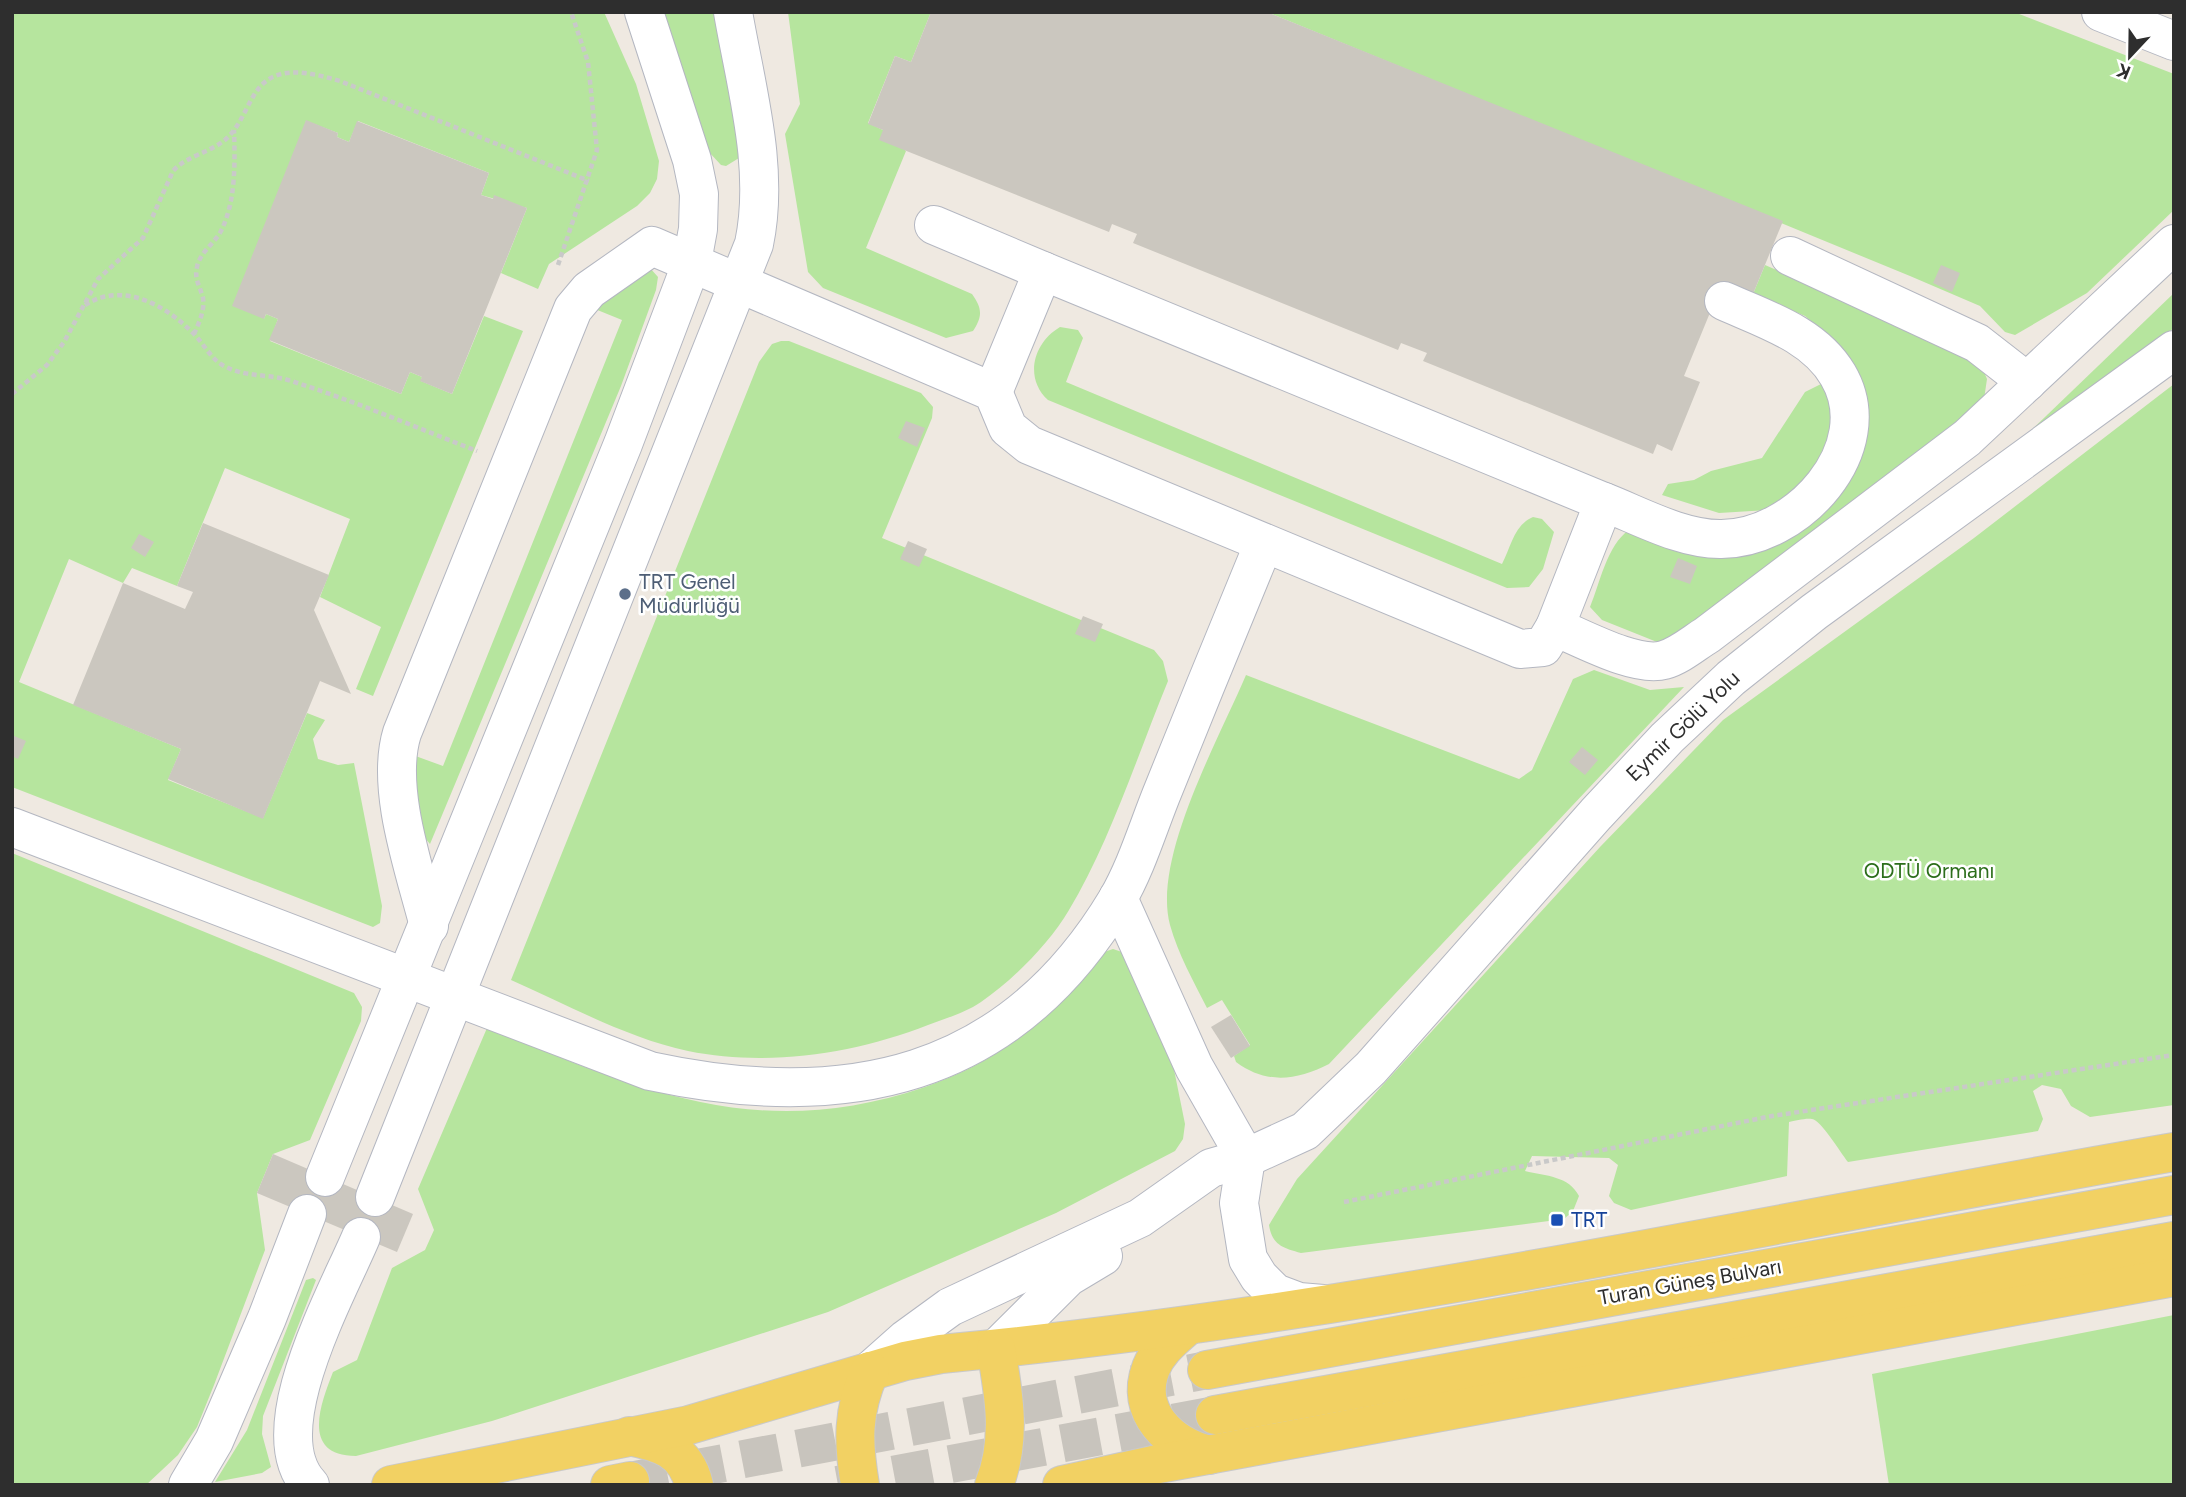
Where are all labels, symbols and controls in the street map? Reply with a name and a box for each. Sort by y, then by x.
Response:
north arrow [2095,21,2165,91]
text: K [2113,58,2134,84]
place label: TRT Genel Müdürlüğü [639,569,740,618]
marker: TRT Genel Müdürlüğü [617,586,633,602]
street label: Eymir Gölü Yolu [1621,665,1745,786]
park label: ODTÜ Ormanı [1864,858,1994,883]
place label: TRT [1571,1207,1608,1232]
marker: TRT [1549,1212,1565,1228]
street label: Turan Güneş Bulvarı [1596,1253,1783,1310]

